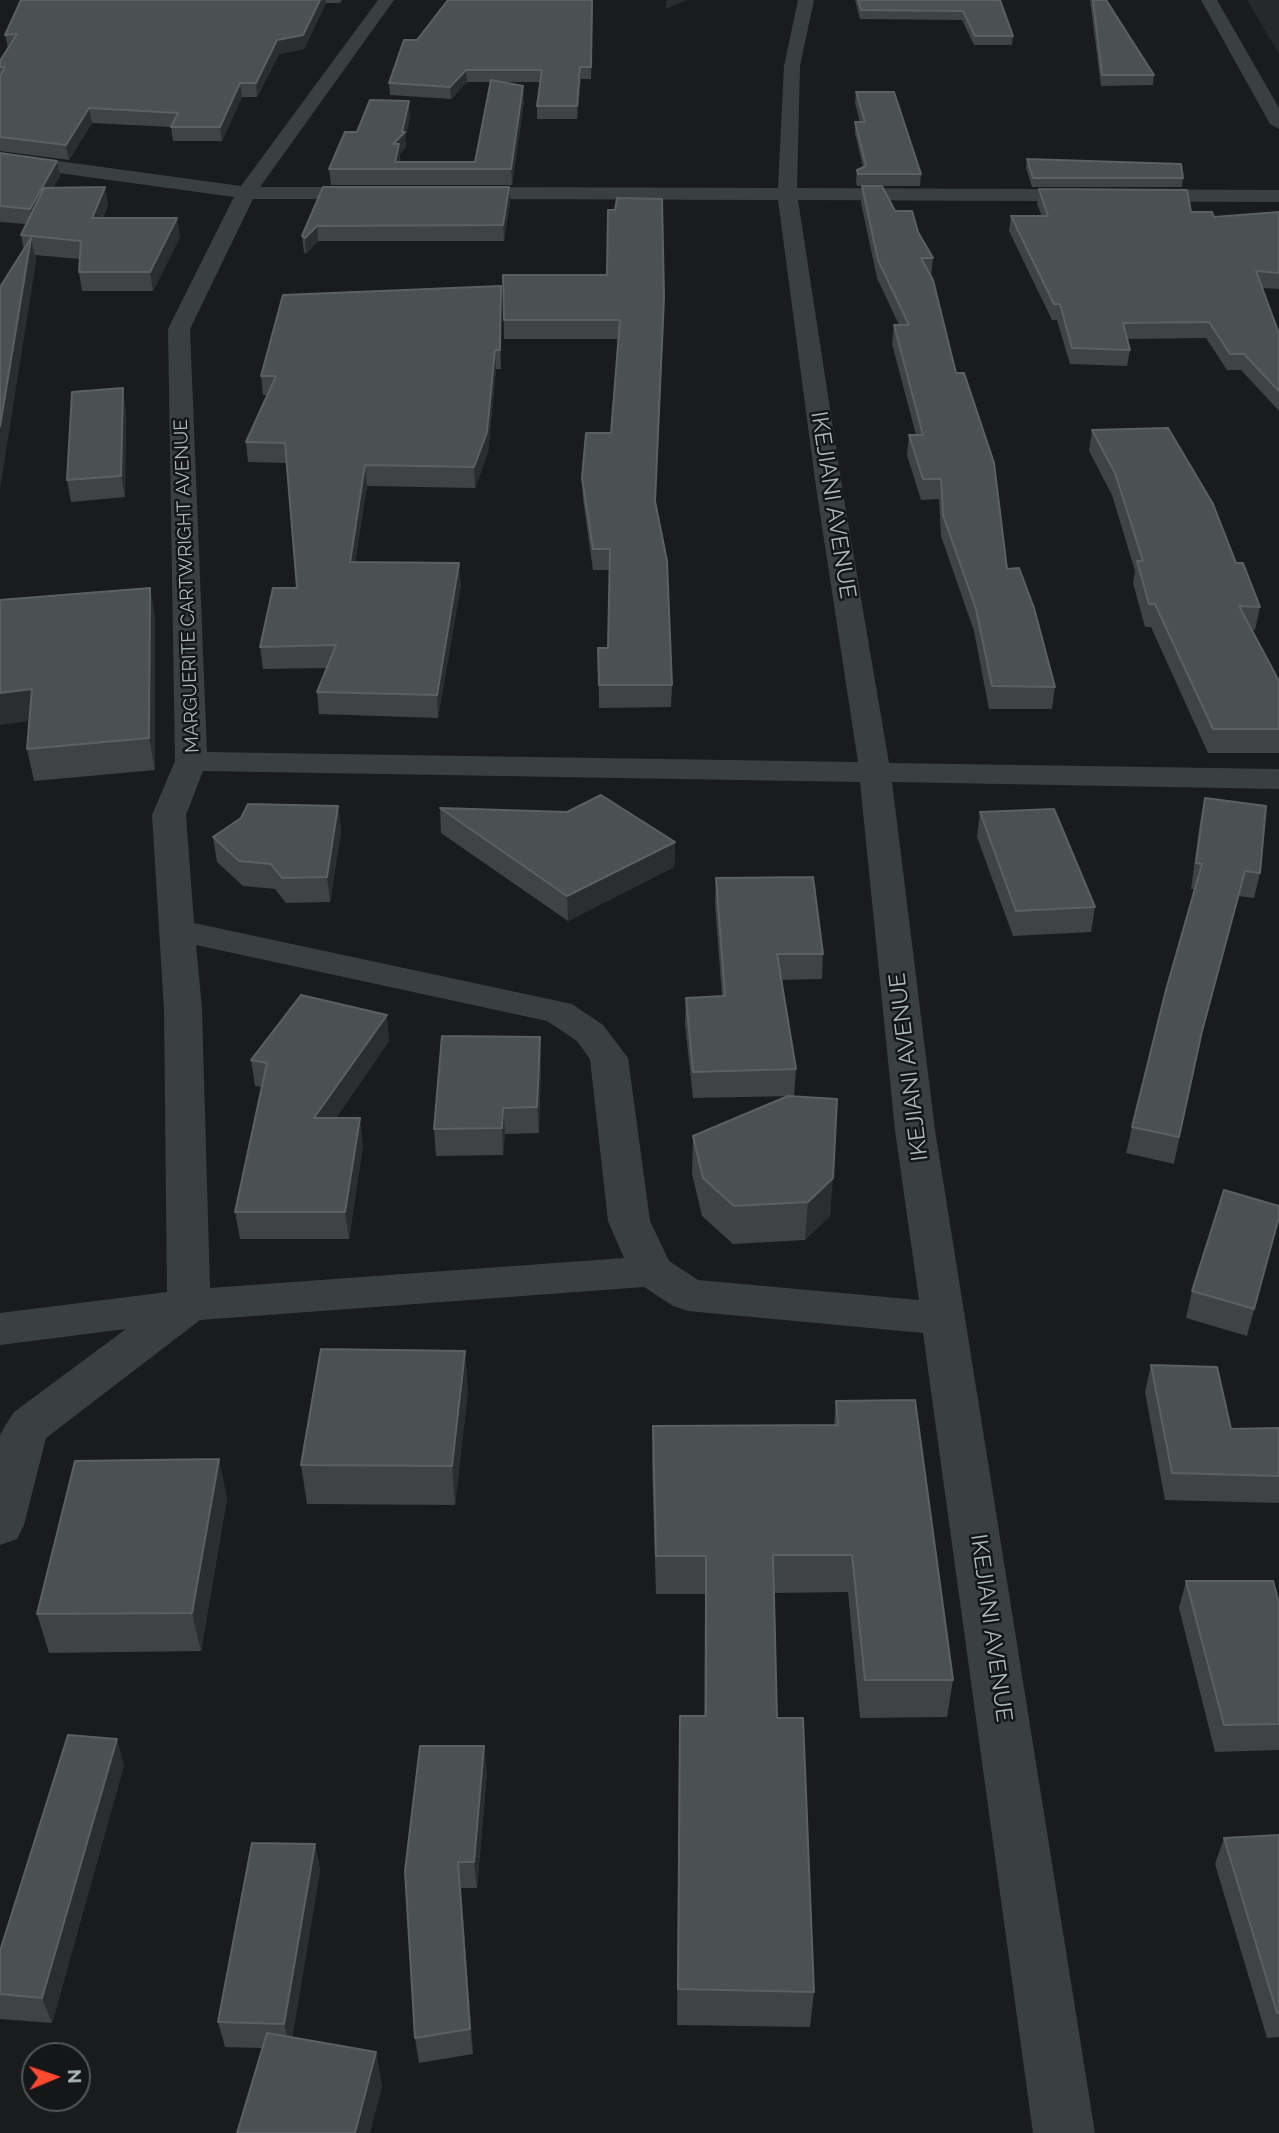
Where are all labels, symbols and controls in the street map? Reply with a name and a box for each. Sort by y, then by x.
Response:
street label: IKEJIANI AVENUE [805,409,861,601]
street label: MARGUERITE CARTWRIGHT AVENUE [170,419,204,753]
street label: IKEJIANI AVENUE [884,971,934,1163]
street label: IKEJIANI AVENUE [964,1532,1018,1724]
north arrow [21,2042,91,2112]
text: N [64,2069,86,2084]

